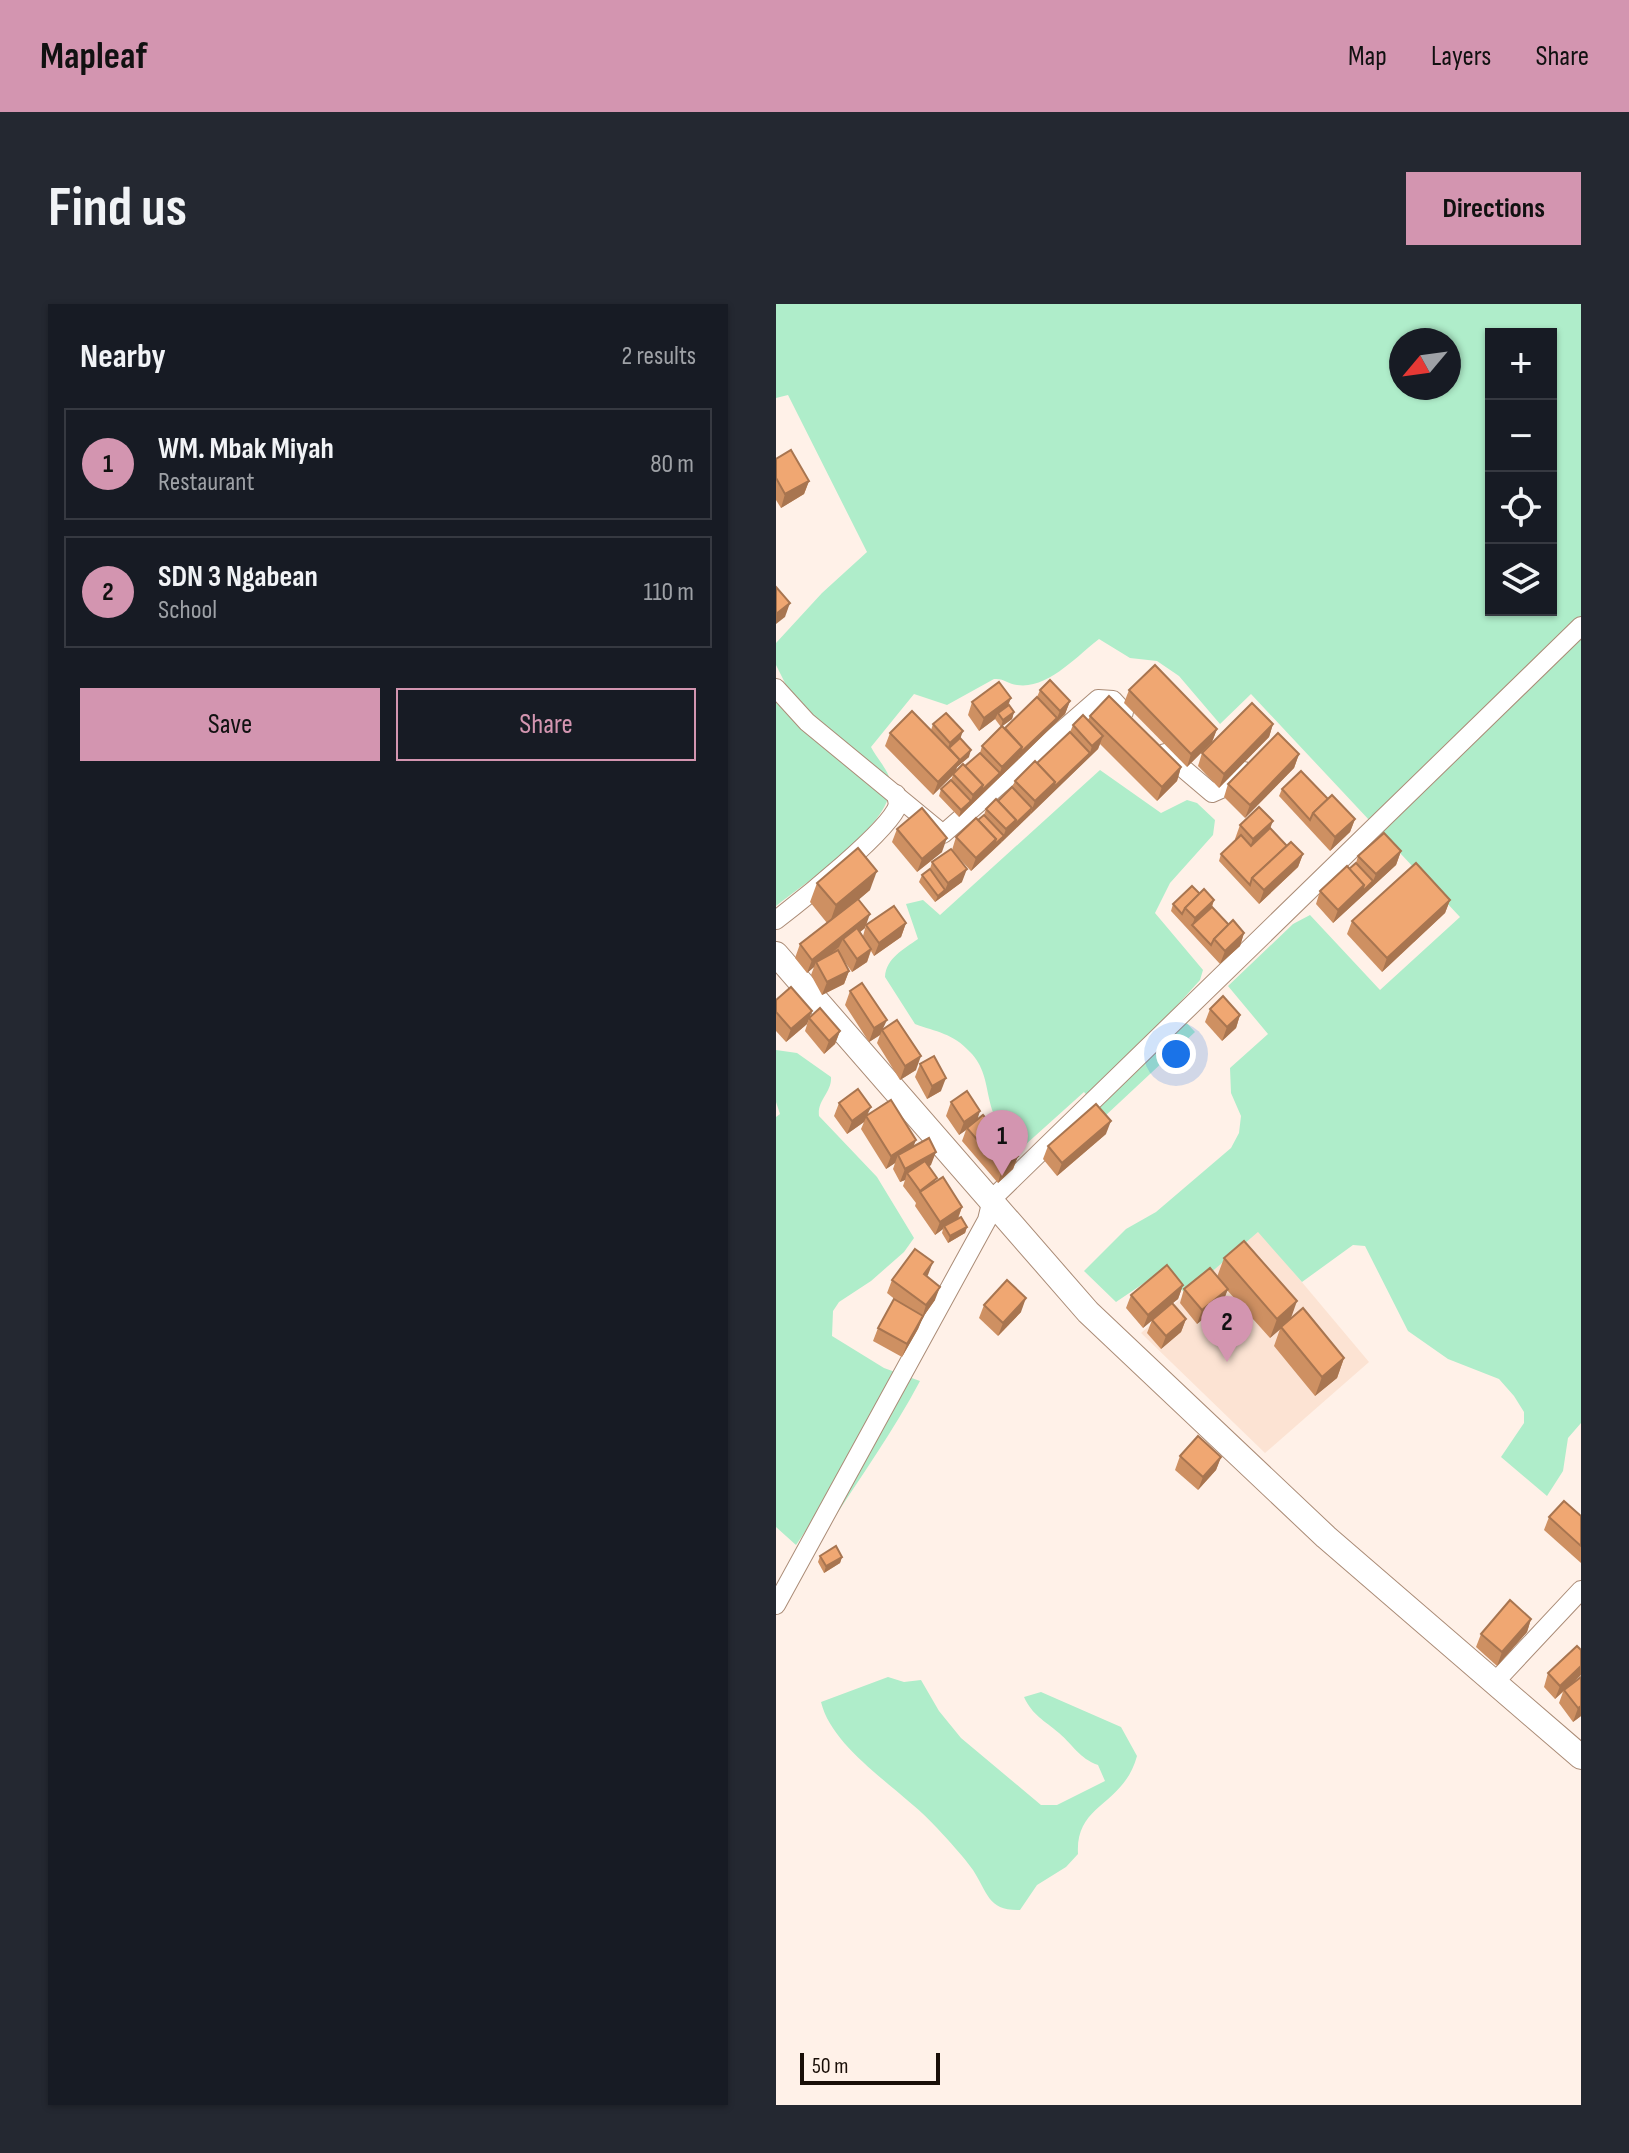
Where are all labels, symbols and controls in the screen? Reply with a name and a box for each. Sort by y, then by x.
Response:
text: Mapleaf [40,34,147,79]
text: Map [1348,40,1387,73]
text: Layers [1431,40,1491,73]
text: Share [1535,40,1589,73]
button: Directions [1406,172,1581,245]
text: Find us [48,175,187,242]
north arrow [1389,328,1461,400]
map controls [1485,328,1557,616]
button: + [1485,328,1557,400]
text: Nearby [80,336,166,377]
text: 2 results [622,341,696,372]
button: − [1485,400,1557,472]
text: WM. Mbak Miyah [158,431,334,467]
text: 1 [103,449,113,480]
text: 80 m [650,449,694,480]
text: Restaurant [158,467,254,498]
button: locate [1485,472,1557,544]
button: layers [1485,544,1557,616]
text: SDN 3 Ngabean [158,559,318,595]
text: 2 [102,577,114,608]
text: 110 m [643,577,694,608]
text: School [158,595,217,626]
button: Save [80,688,380,761]
button: Share [396,688,696,761]
your location [1156,1034,1196,1074]
pin: 1 [976,1110,1028,1176]
pin: 2 [1201,1296,1253,1362]
scale bar [800,2049,940,2085]
text: 50 m [812,2053,848,2080]

